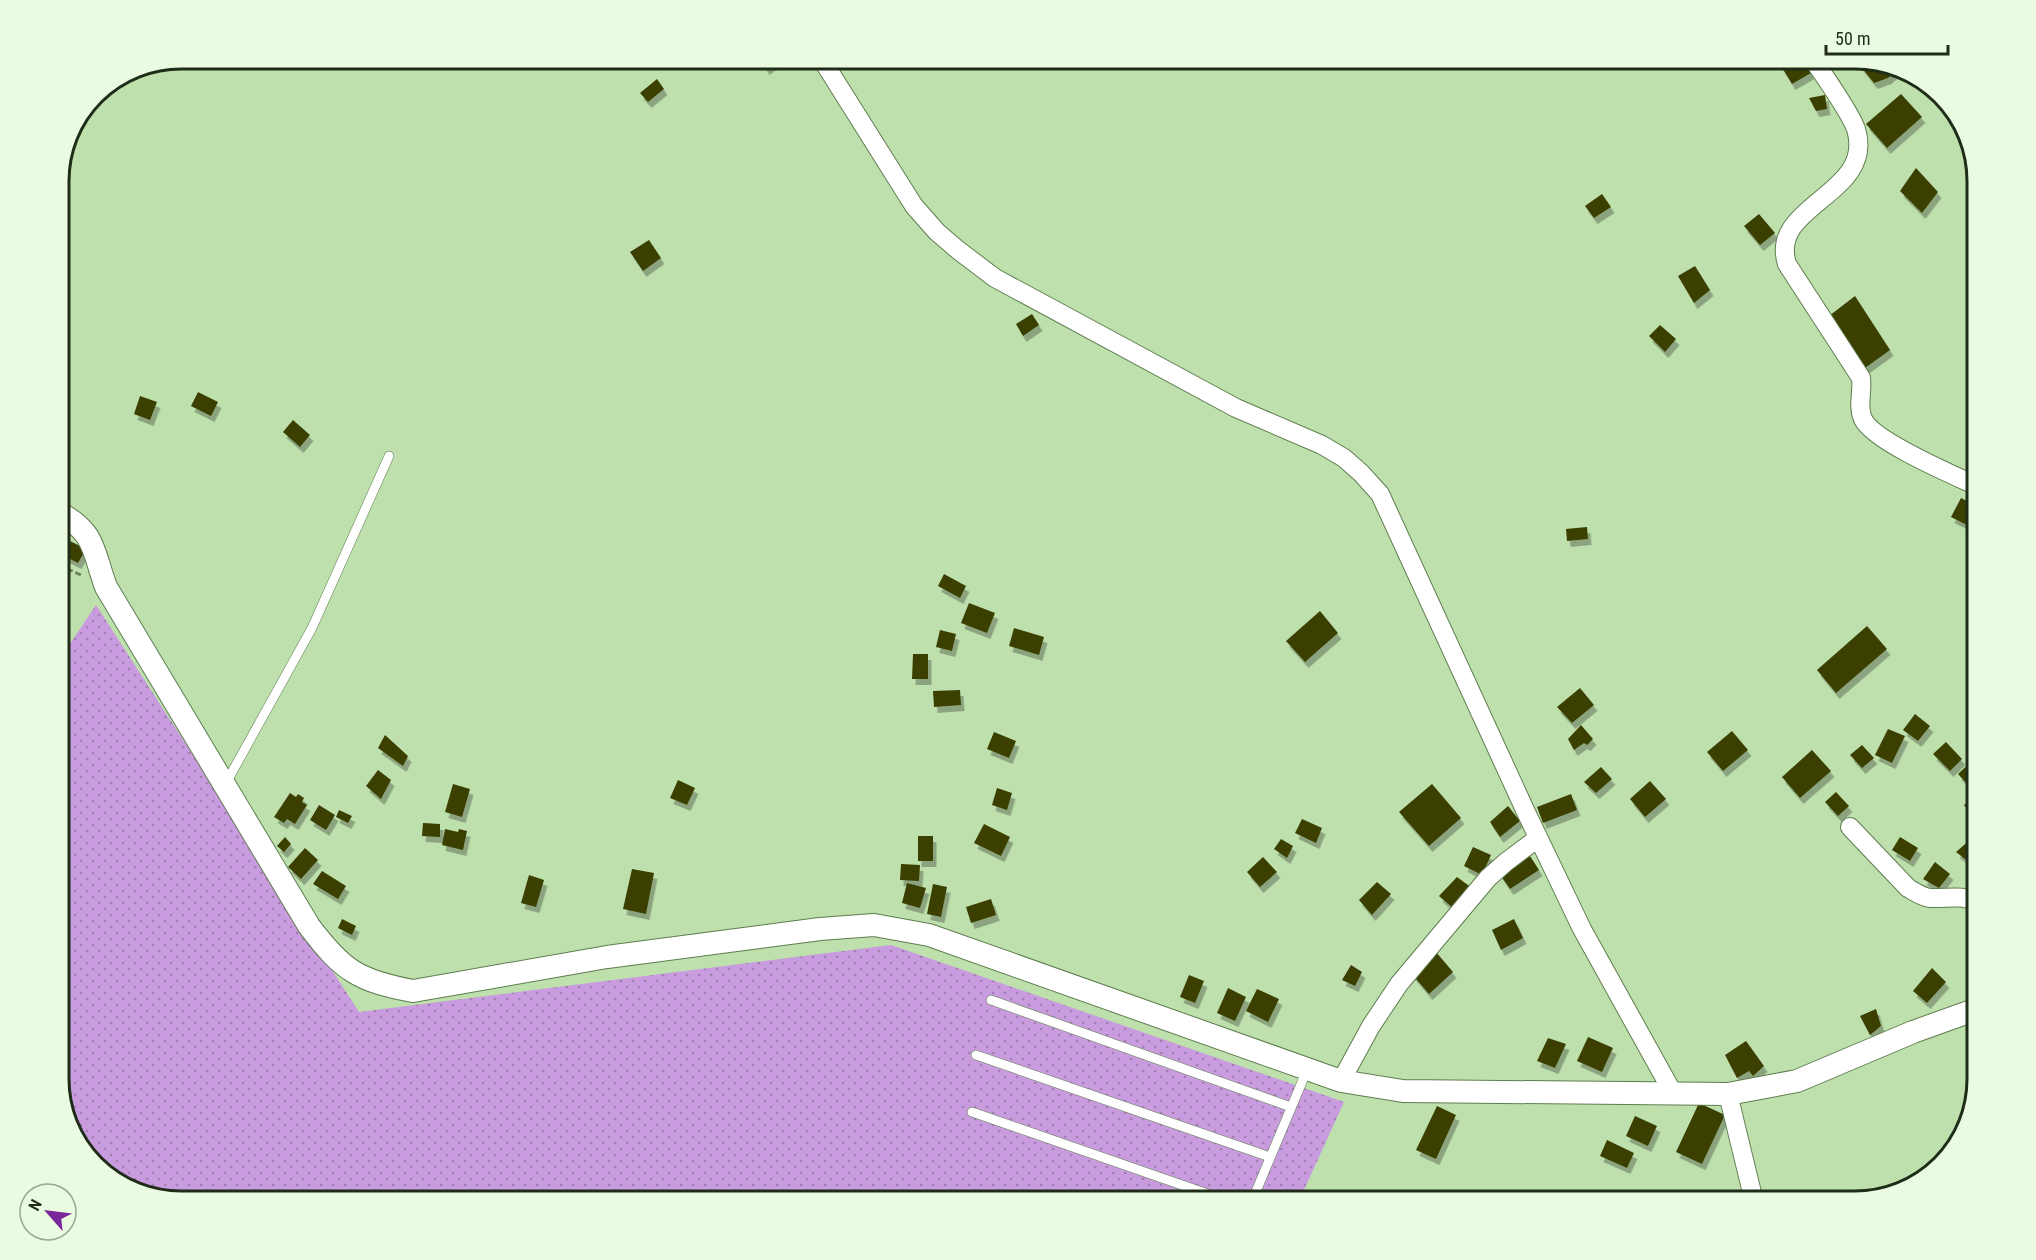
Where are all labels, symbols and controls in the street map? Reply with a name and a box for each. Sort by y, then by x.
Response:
scale bar [1826,18,1948,56]
text: 50 m [1835,28,1870,49]
north arrow [18,1182,78,1242]
text: N [25,1196,46,1214]

